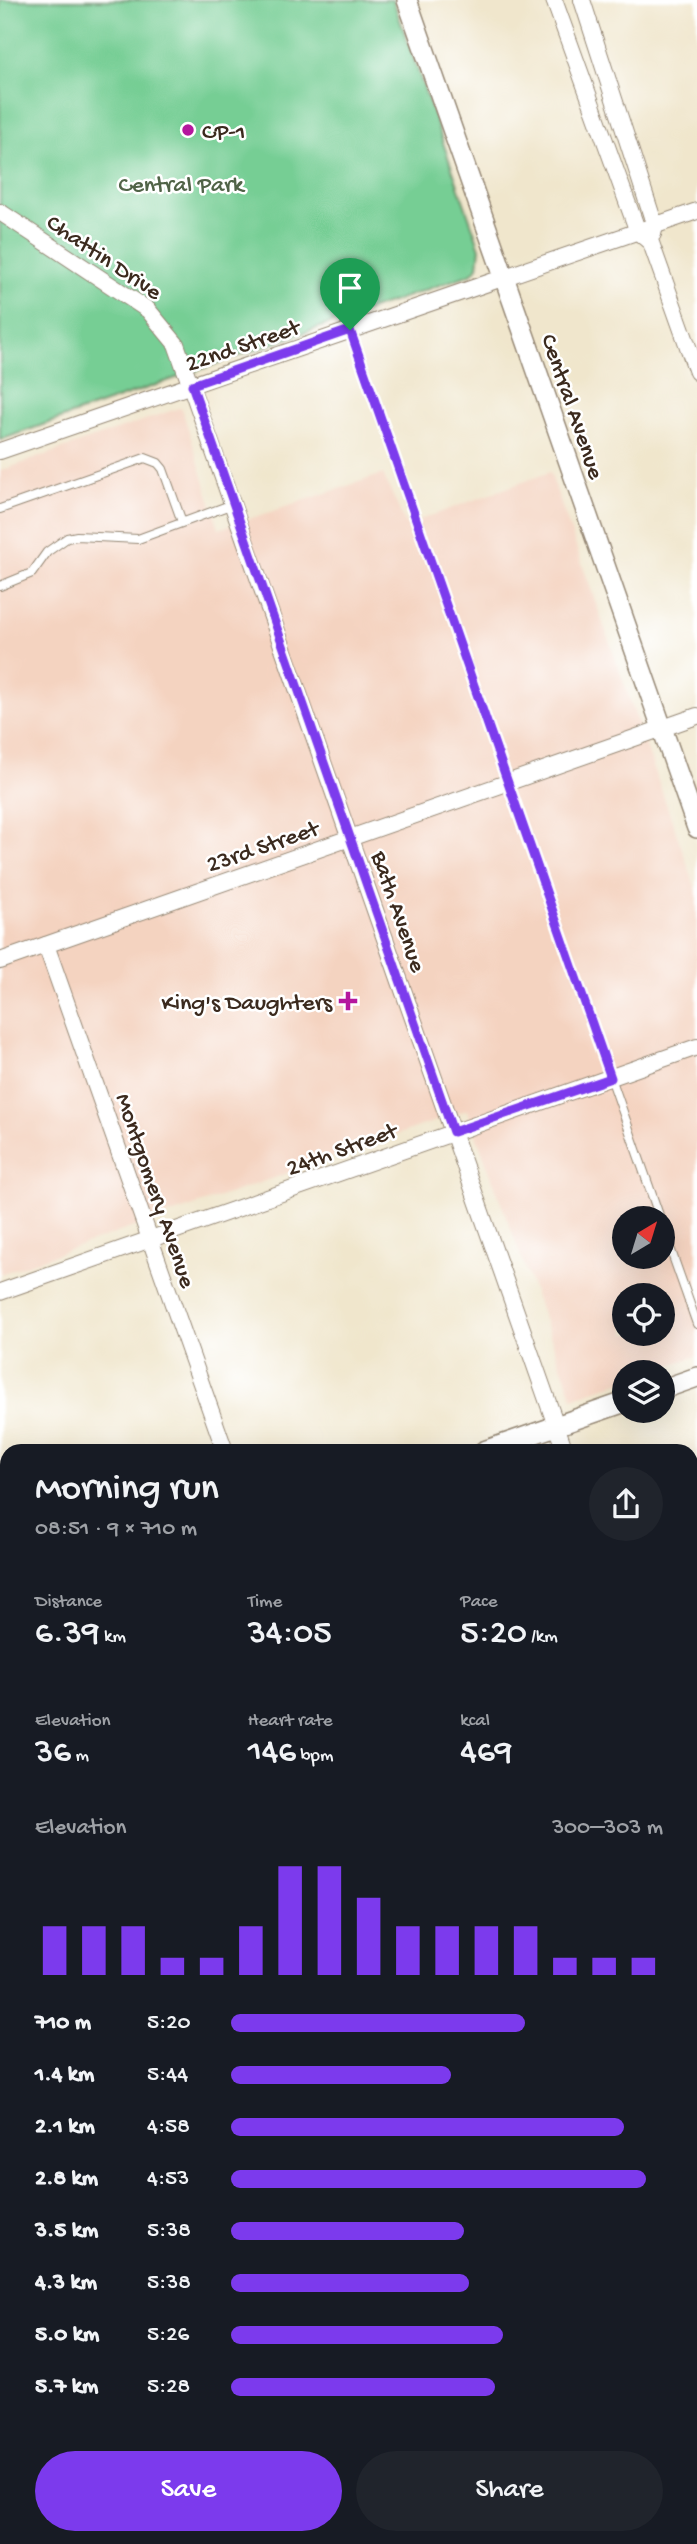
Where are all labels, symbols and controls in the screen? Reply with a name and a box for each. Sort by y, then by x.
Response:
place label: CP-1 [202,119,245,148]
marker: CP-1 [180,122,196,138]
park label: Central Park [118,172,246,201]
street label: Chattin Drive [40,210,167,309]
pin [320,258,380,330]
icon: arrive [331,269,369,307]
street label: 22nd Street [182,314,306,380]
street label: Central Avenue [532,331,609,484]
street label: 23rd Street [203,815,325,881]
street label: Bath Avenue [362,847,431,977]
place label: King's Daughters [162,990,333,1019]
marker: King's Daughters [338,991,358,1011]
street label: Montgomery Avenue [107,1090,201,1293]
street label: 24th Street [283,1117,403,1185]
north arrow [612,1206,676,1269]
map controls [612,1206,675,1423]
button: locate [612,1283,675,1346]
button: layers [612,1360,675,1423]
button: share [589,1467,663,1541]
text: Morning run [35,1468,219,1512]
text: 08:51 · 9 × 710 m [35,1516,197,1543]
text: Distance [35,1591,102,1614]
text: Time [248,1591,282,1614]
text: Pace [460,1591,498,1614]
text: 6.39 [35,1614,99,1655]
text: 34:05 [248,1614,332,1655]
text: 5:20 [460,1614,527,1655]
text: km [99,1626,126,1649]
text: /km [527,1626,558,1649]
text: Elevation [35,1710,111,1733]
text: Heart rate [248,1710,333,1733]
text: kcal [460,1710,490,1733]
text: 36 [35,1733,71,1774]
text: 146 [248,1733,296,1774]
text: 469 [460,1733,512,1774]
text: m [71,1745,89,1768]
text: bpm [296,1745,333,1768]
text: Elevation [35,1815,126,1842]
text: 300–303 m [552,1815,663,1842]
text: 710 m [35,2010,91,2037]
text: 5:20 [147,2010,191,2037]
text: 1.4 km [35,2062,94,2089]
text: 5:44 [147,2062,188,2089]
text: 2.1 km [35,2114,95,2141]
text: 4:58 [147,2114,190,2141]
text: 2.8 km [35,2166,98,2193]
text: 4:53 [147,2166,189,2193]
text: 3.5 km [35,2218,98,2245]
text: 5:38 [147,2218,191,2245]
text: 4.3 km [35,2270,97,2297]
text: 5:38 [147,2270,191,2297]
text: 5.0 km [35,2322,99,2349]
text: 5:26 [147,2322,189,2349]
text: 5.7 km [35,2374,98,2401]
text: 5:28 [147,2374,190,2401]
button: Save [35,2451,342,2531]
button: Share [356,2451,663,2531]

